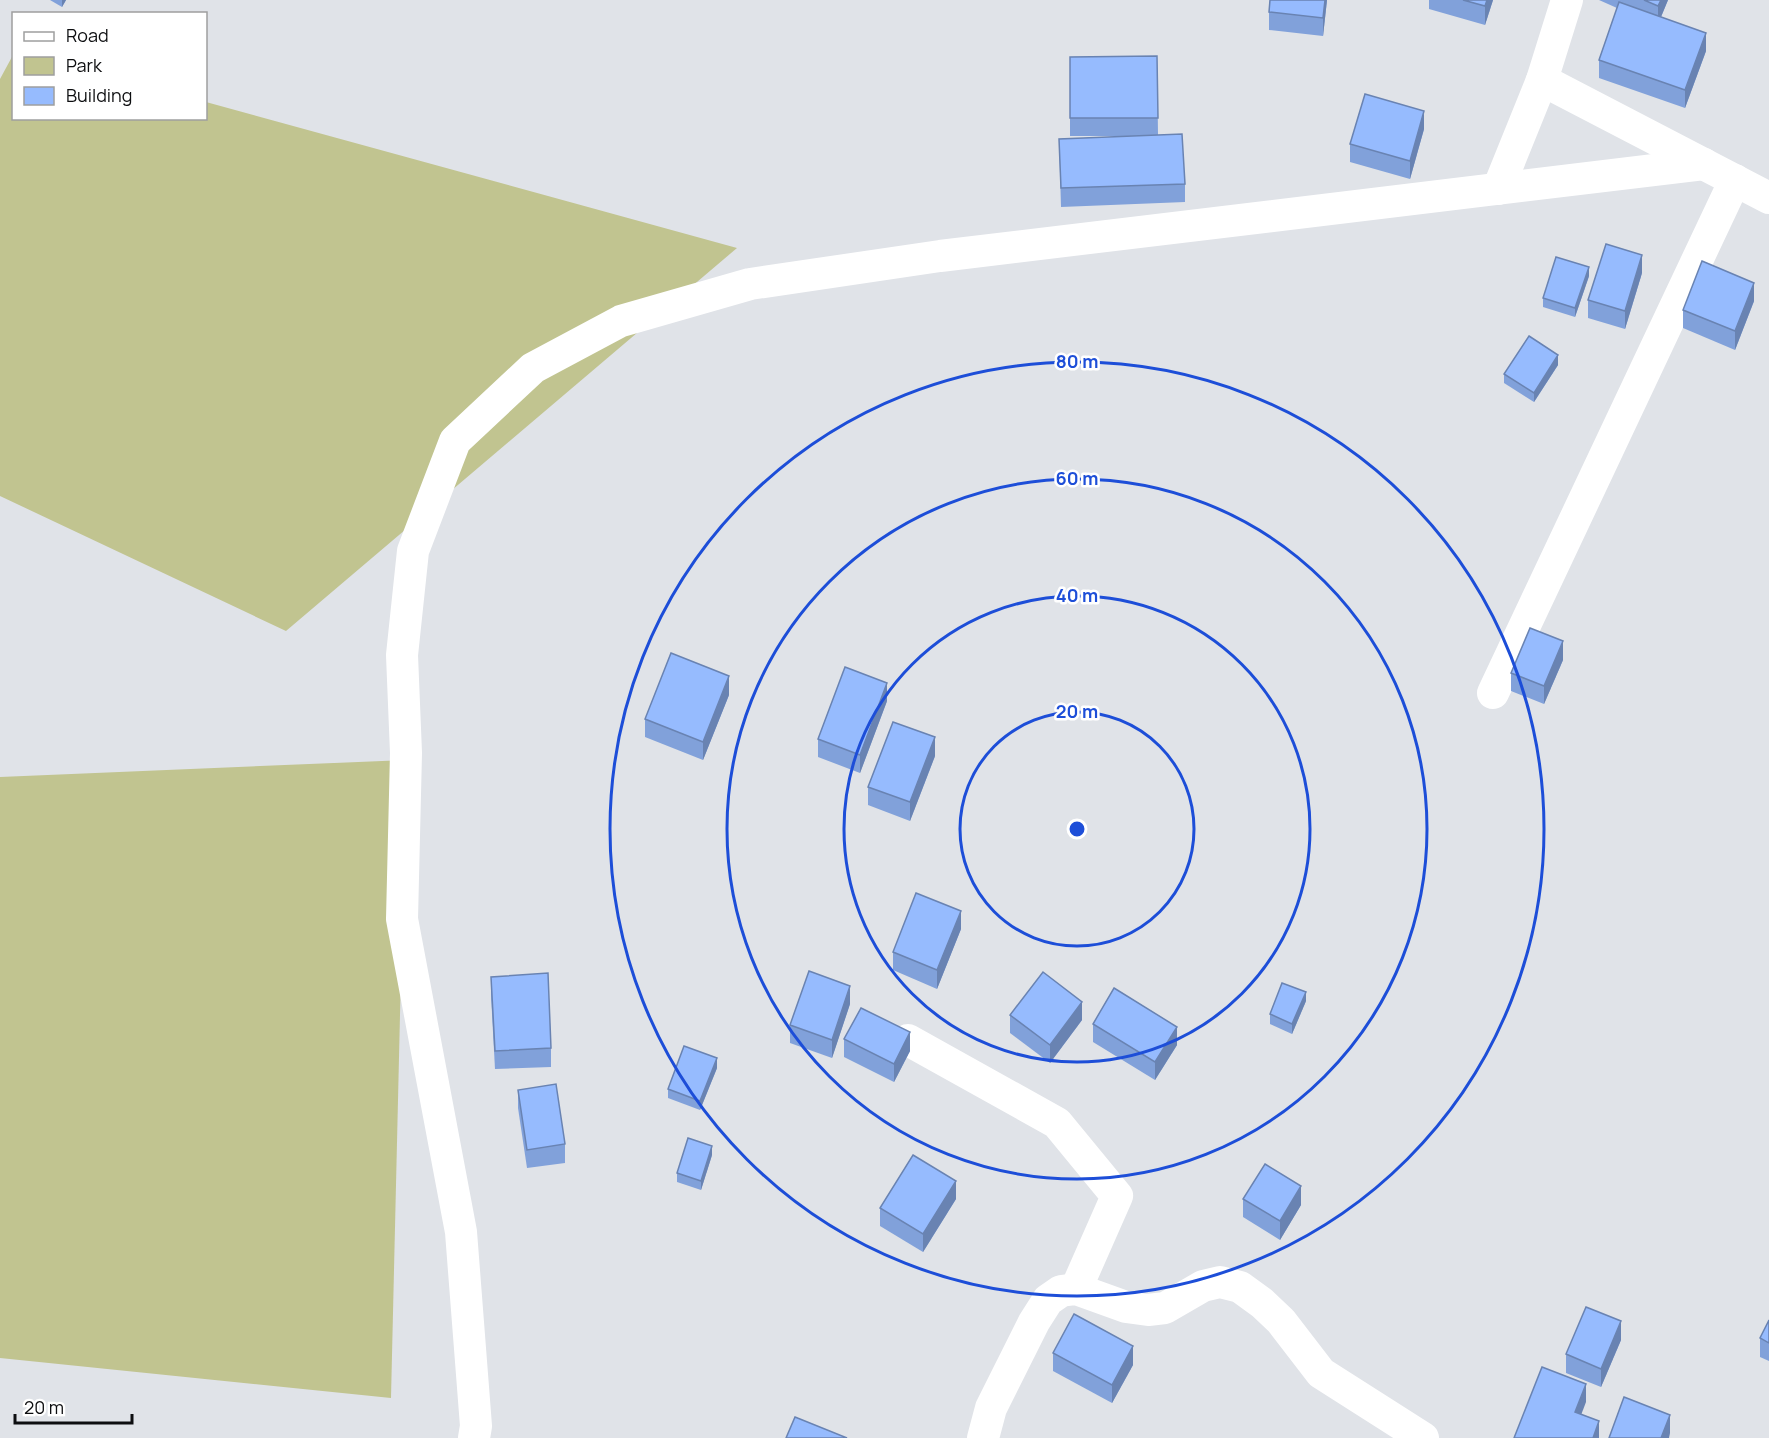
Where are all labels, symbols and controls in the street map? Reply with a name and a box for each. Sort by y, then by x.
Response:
legend [12,12,207,120]
text: Road [66,23,109,47]
text: Park [66,53,103,77]
text: Building [66,83,132,107]
text: 80 m [1056,349,1098,373]
text: 60 m [1056,466,1098,490]
text: 40 m [1056,583,1098,607]
text: 20 m [1056,699,1098,723]
centre of rings [1067,819,1087,839]
scale bar [15,1387,132,1425]
text: 20 m [24,1395,64,1419]

